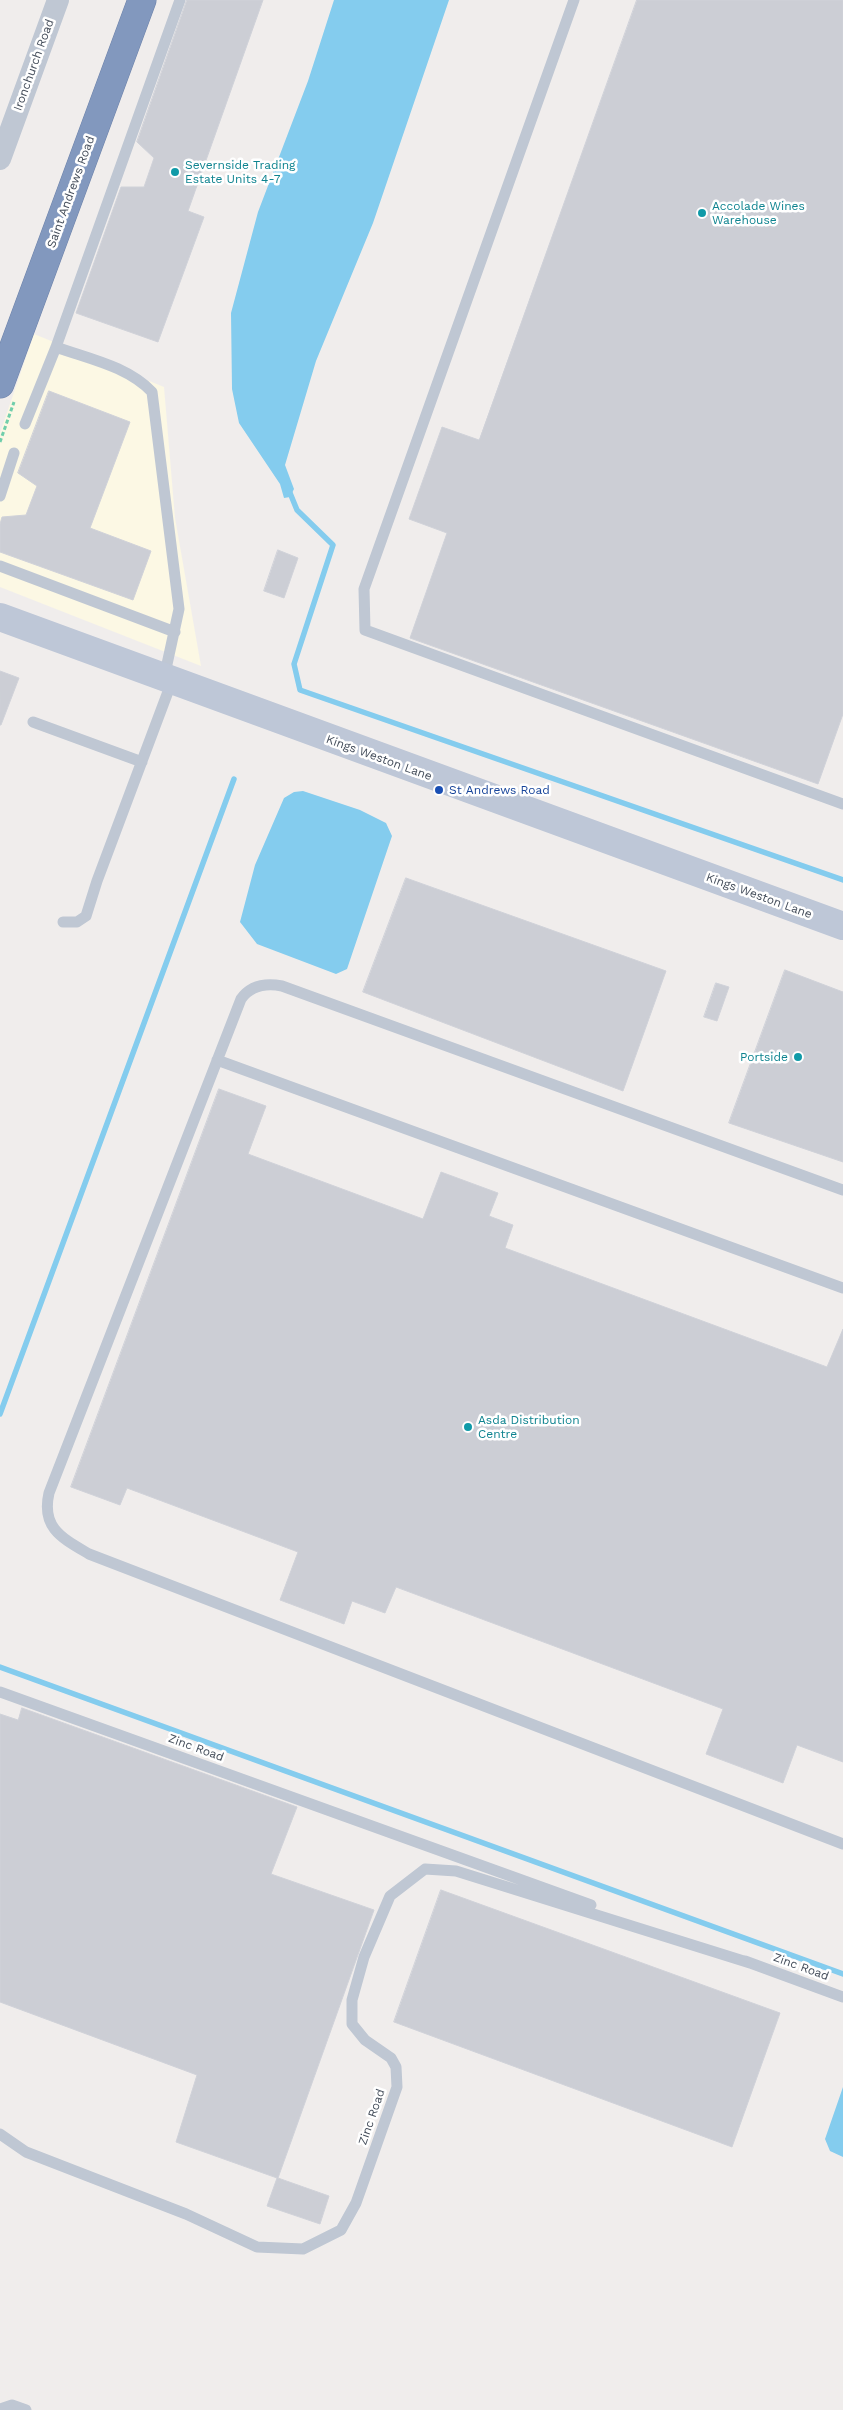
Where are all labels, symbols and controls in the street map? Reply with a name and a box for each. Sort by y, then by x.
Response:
street label: Ironchurch Road [11,17,57,113]
street label: Saint Andrews Road [44,134,98,250]
place label: Severnside Trading Estate Units 4-7 [185,158,295,186]
marker: Severnside Trading Estate Units 4-7 [169,166,181,178]
place label: Accolade Wines Warehouse [712,199,805,227]
marker: Accolade Wines Warehouse [696,207,708,219]
street label: Kings Weston Lane [324,732,434,784]
place label: St Andrews Road [449,783,550,797]
marker: St Andrews Road [433,784,445,796]
street label: Kings Weston Lane [704,870,814,922]
place label: Portside [740,1050,788,1064]
marker: Portside [792,1051,804,1063]
place label: Asda Distribution Centre [478,1413,580,1441]
marker: Asda Distribution Centre [462,1421,474,1433]
street label: Zinc Road [166,1731,226,1765]
street label: Zinc Road [771,1950,831,1984]
street label: Zinc Road [356,2087,388,2147]

